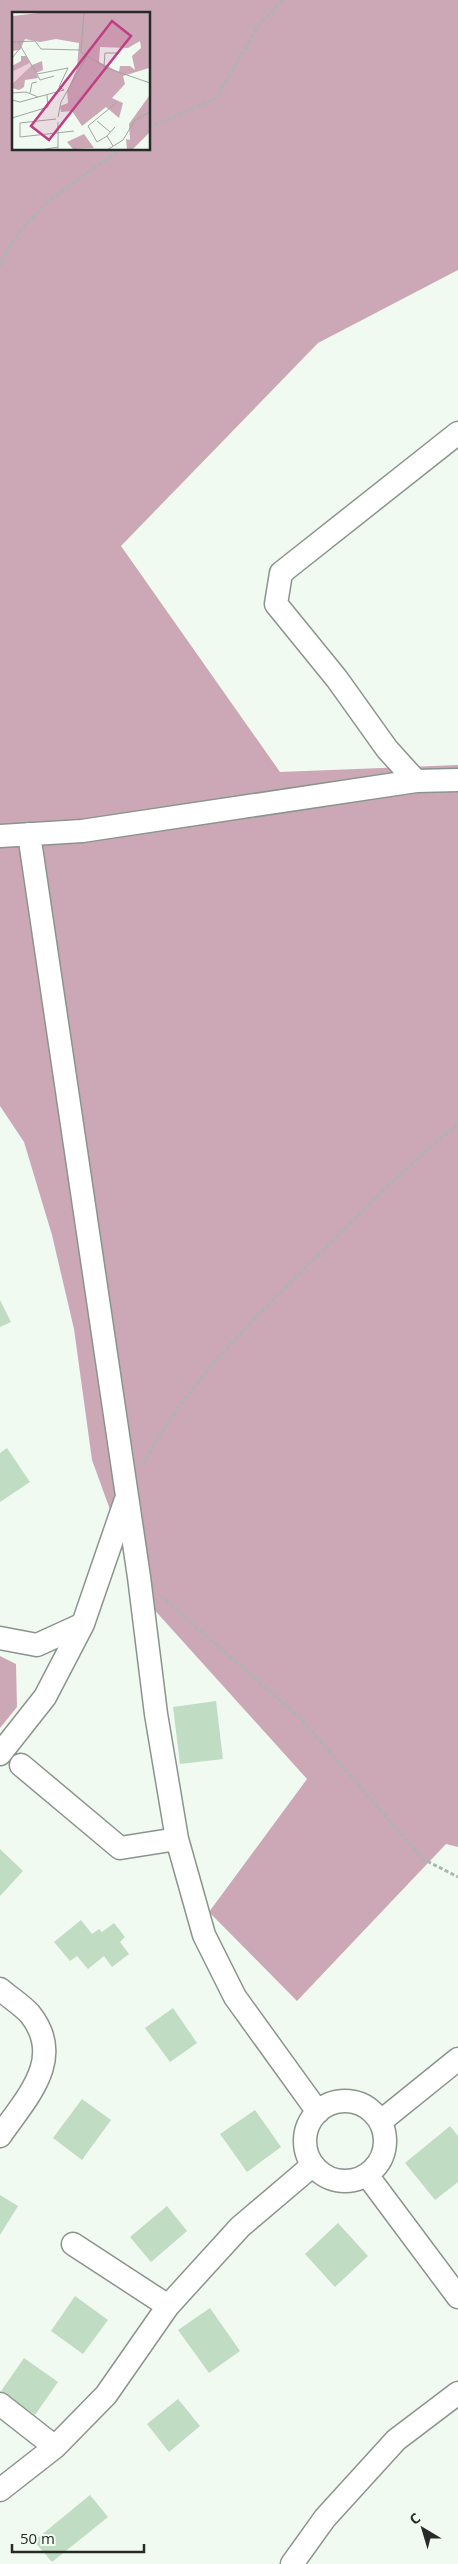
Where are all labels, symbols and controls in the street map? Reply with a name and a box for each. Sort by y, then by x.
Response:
inset map [12,12,150,150]
north arrow [398,2504,448,2554]
text: С [405,2508,424,2529]
scale bar [12,2522,145,2554]
text: 50 m [20,2528,55,2548]

